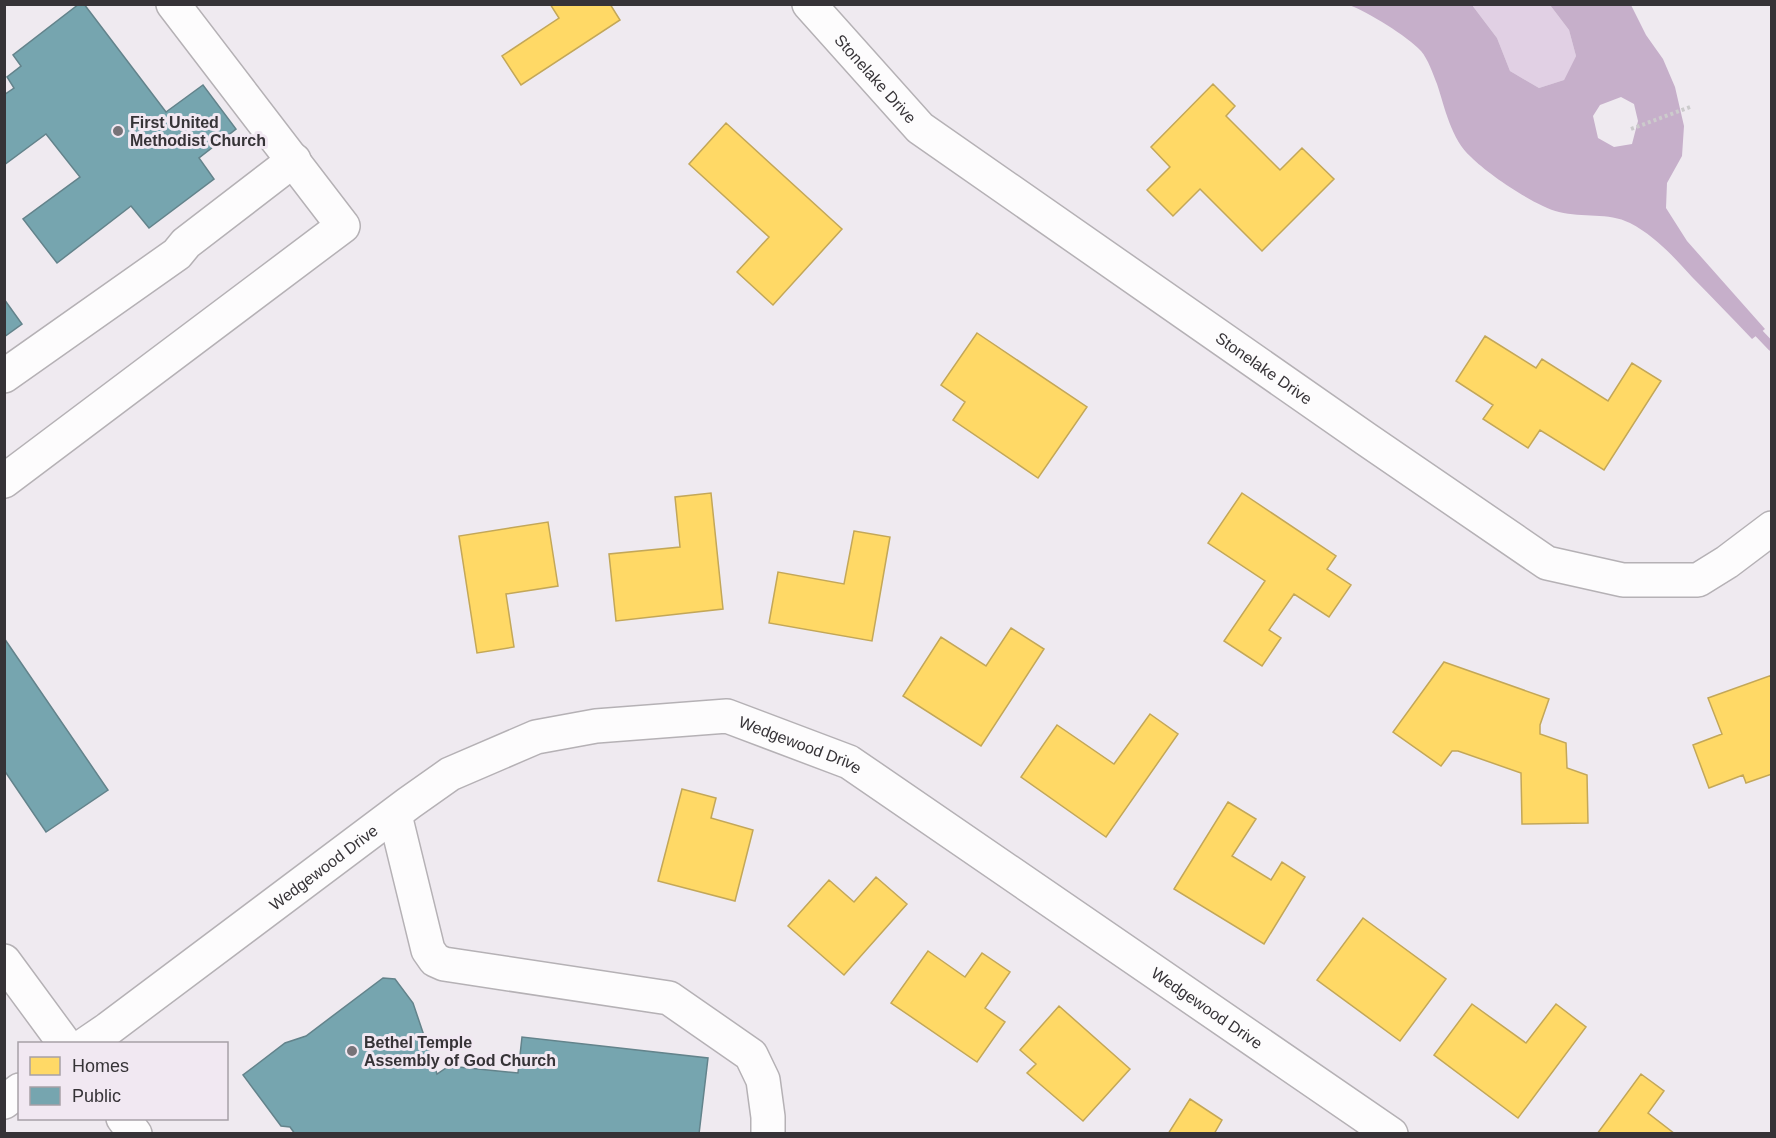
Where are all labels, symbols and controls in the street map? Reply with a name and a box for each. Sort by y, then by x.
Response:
street label: Stonelake Drive [831,31,919,127]
place label: First United Methodist Church [130,114,266,149]
marker: First United Methodist Church [111,124,125,138]
street label: Stonelake Drive [1213,329,1315,408]
street label: Wedgewood Drive [736,713,865,777]
street label: Wedgewood Drive [266,822,381,914]
street label: Wedgewood Drive [1148,964,1266,1052]
place label: Bethel Temple Assembly of God Church [364,1034,556,1069]
legend [18,1042,228,1120]
marker: Bethel Temple Assembly of God Church [345,1044,359,1058]
text: Homes [72,1056,129,1076]
text: Public [72,1086,121,1106]

